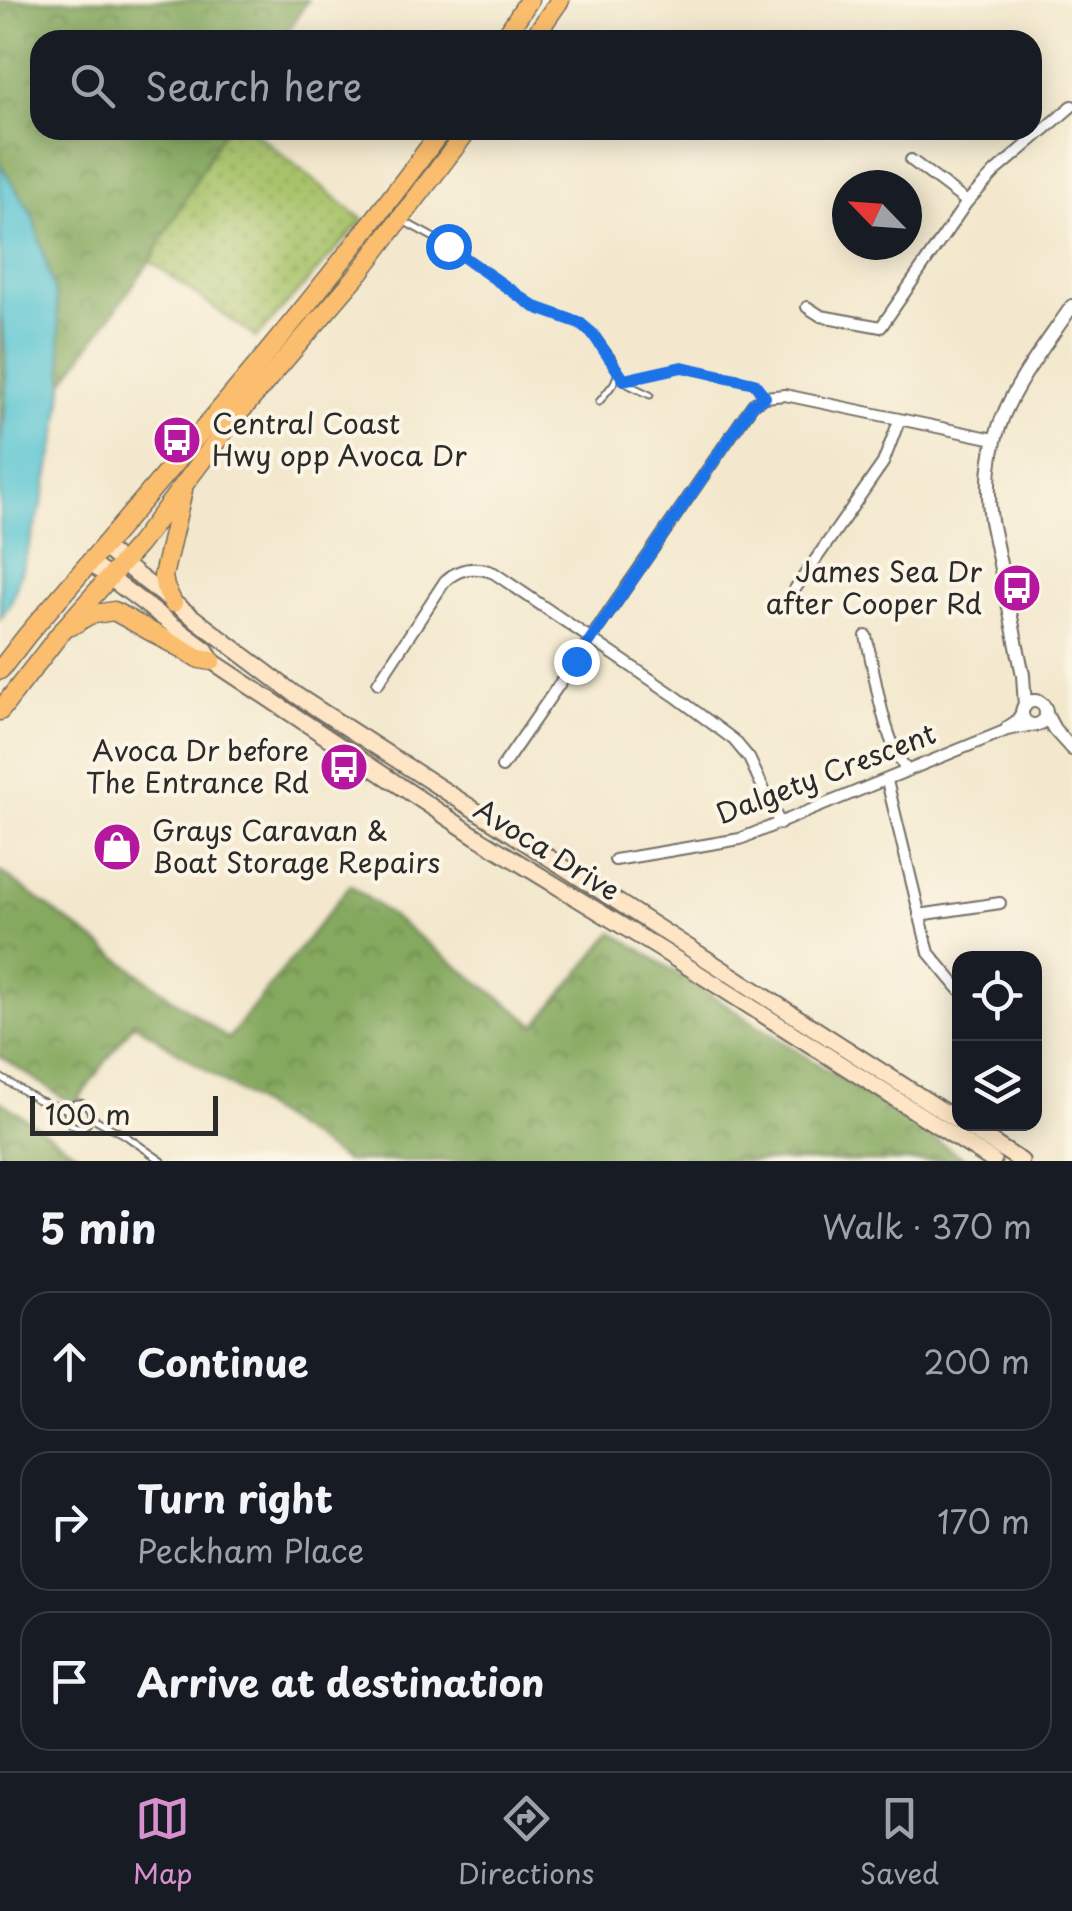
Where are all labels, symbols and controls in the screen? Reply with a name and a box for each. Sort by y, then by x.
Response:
search box [30,30,1042,140]
text: Search here [145,57,362,114]
icon: search [65,58,120,113]
north arrow [832,170,922,260]
route start [426,224,472,270]
place label: Central Coast Hwy opp Avoca Dr [212,401,467,476]
bus stop icon: Central Coast Hwy opp Avoca Dr [151,414,203,466]
place label: James Sea Dr after Cooper Rd [766,549,982,624]
bus stop icon: James Sea Dr after Cooper Rd [991,562,1043,614]
route end [554,639,600,685]
street label: Dalgety Crescent [709,711,942,834]
place label: Avoca Dr before The Entrance Rd [86,728,309,803]
bus stop icon: Avoca Dr before The Entrance Rd [318,741,370,793]
street label: Avoca Drive [466,787,629,911]
place label: Grays Caravan & Boat Storage Repairs [152,808,440,883]
shop icon: Grays Caravan & Boat Storage Repairs [91,821,143,873]
map controls [952,951,1042,1131]
button: locate [952,951,1042,1041]
button: layers [952,1041,1042,1131]
scale bar [30,1091,218,1136]
text: 100 m [45,1092,131,1135]
text: 5 min [40,1195,157,1258]
text: Walk · 370 m [822,1202,1032,1250]
text: Continue [137,1333,308,1390]
icon: ahead [42,1334,97,1389]
text: 200 m [923,1337,1030,1385]
text: Turn right [137,1469,333,1526]
icon: right [42,1494,97,1549]
text: 170 m [937,1497,1030,1545]
text: Peckham Place [137,1526,364,1574]
text: Arrive at destination [137,1653,545,1710]
icon: arrive [42,1654,97,1709]
tab: Map [133,1791,193,1894]
tab: Directions [458,1791,594,1894]
tab: Saved [860,1791,939,1894]

